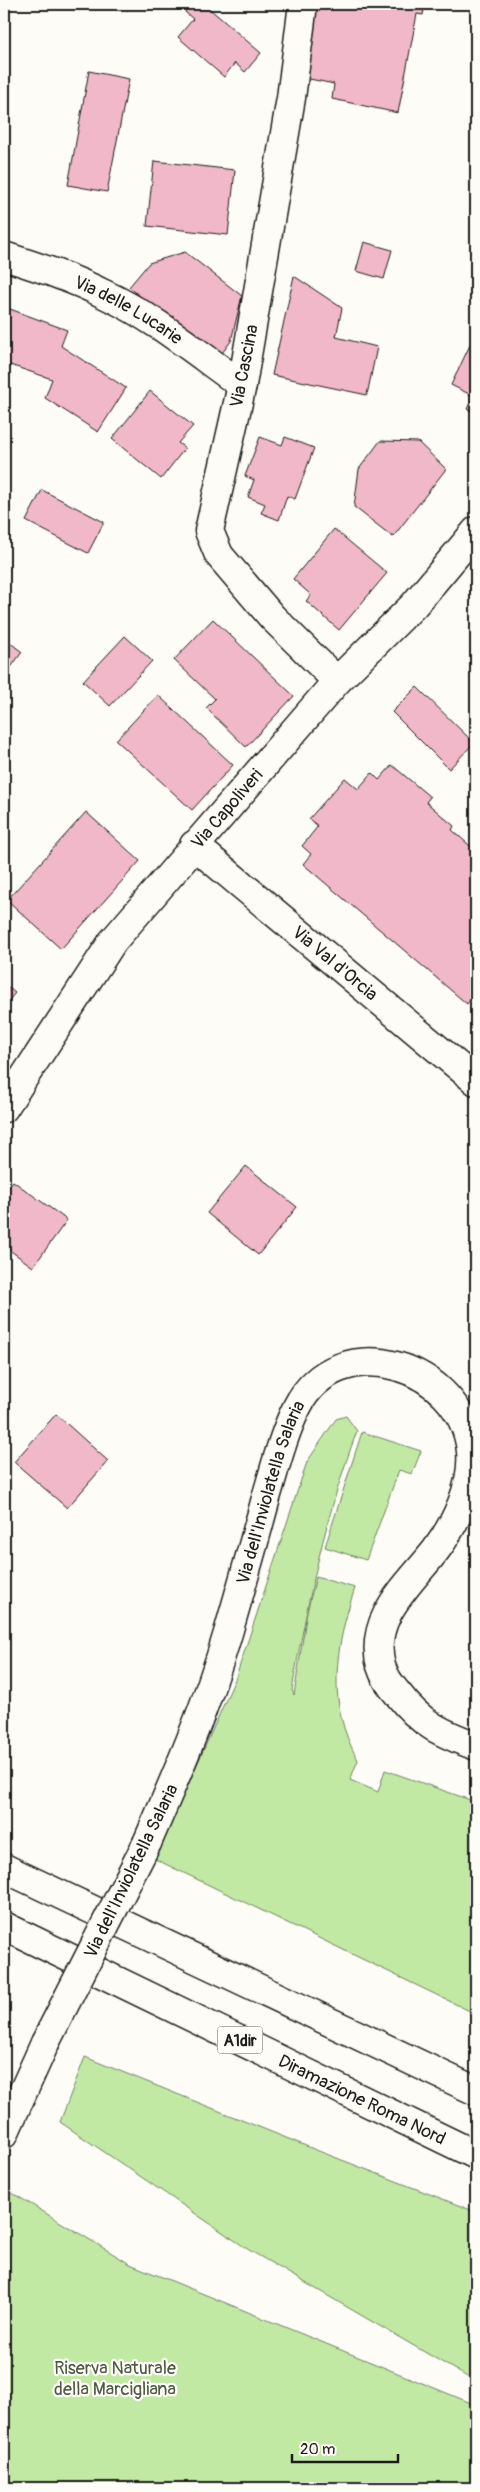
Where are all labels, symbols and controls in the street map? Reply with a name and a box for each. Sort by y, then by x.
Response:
street label: Via delle Lucarie [71,271,187,350]
street label: Via Cascina [225,322,264,410]
street label: Via Capoliveri [186,764,268,854]
street label: Via Val d'Orcia [287,921,382,1006]
street label: Via dell'Inviolatella Salaria [232,1397,310,1587]
street label: Via dell'Inviolatella Salaria [79,1780,184,1962]
road number: A1dir [218,2026,262,2054]
street label: Diramazione Roma Nord [274,2050,449,2151]
park label: Riserva Naturale della Marcigliana [54,2357,176,2401]
scale bar [292,2432,399,2464]
text: 20 m [300,2440,335,2459]

